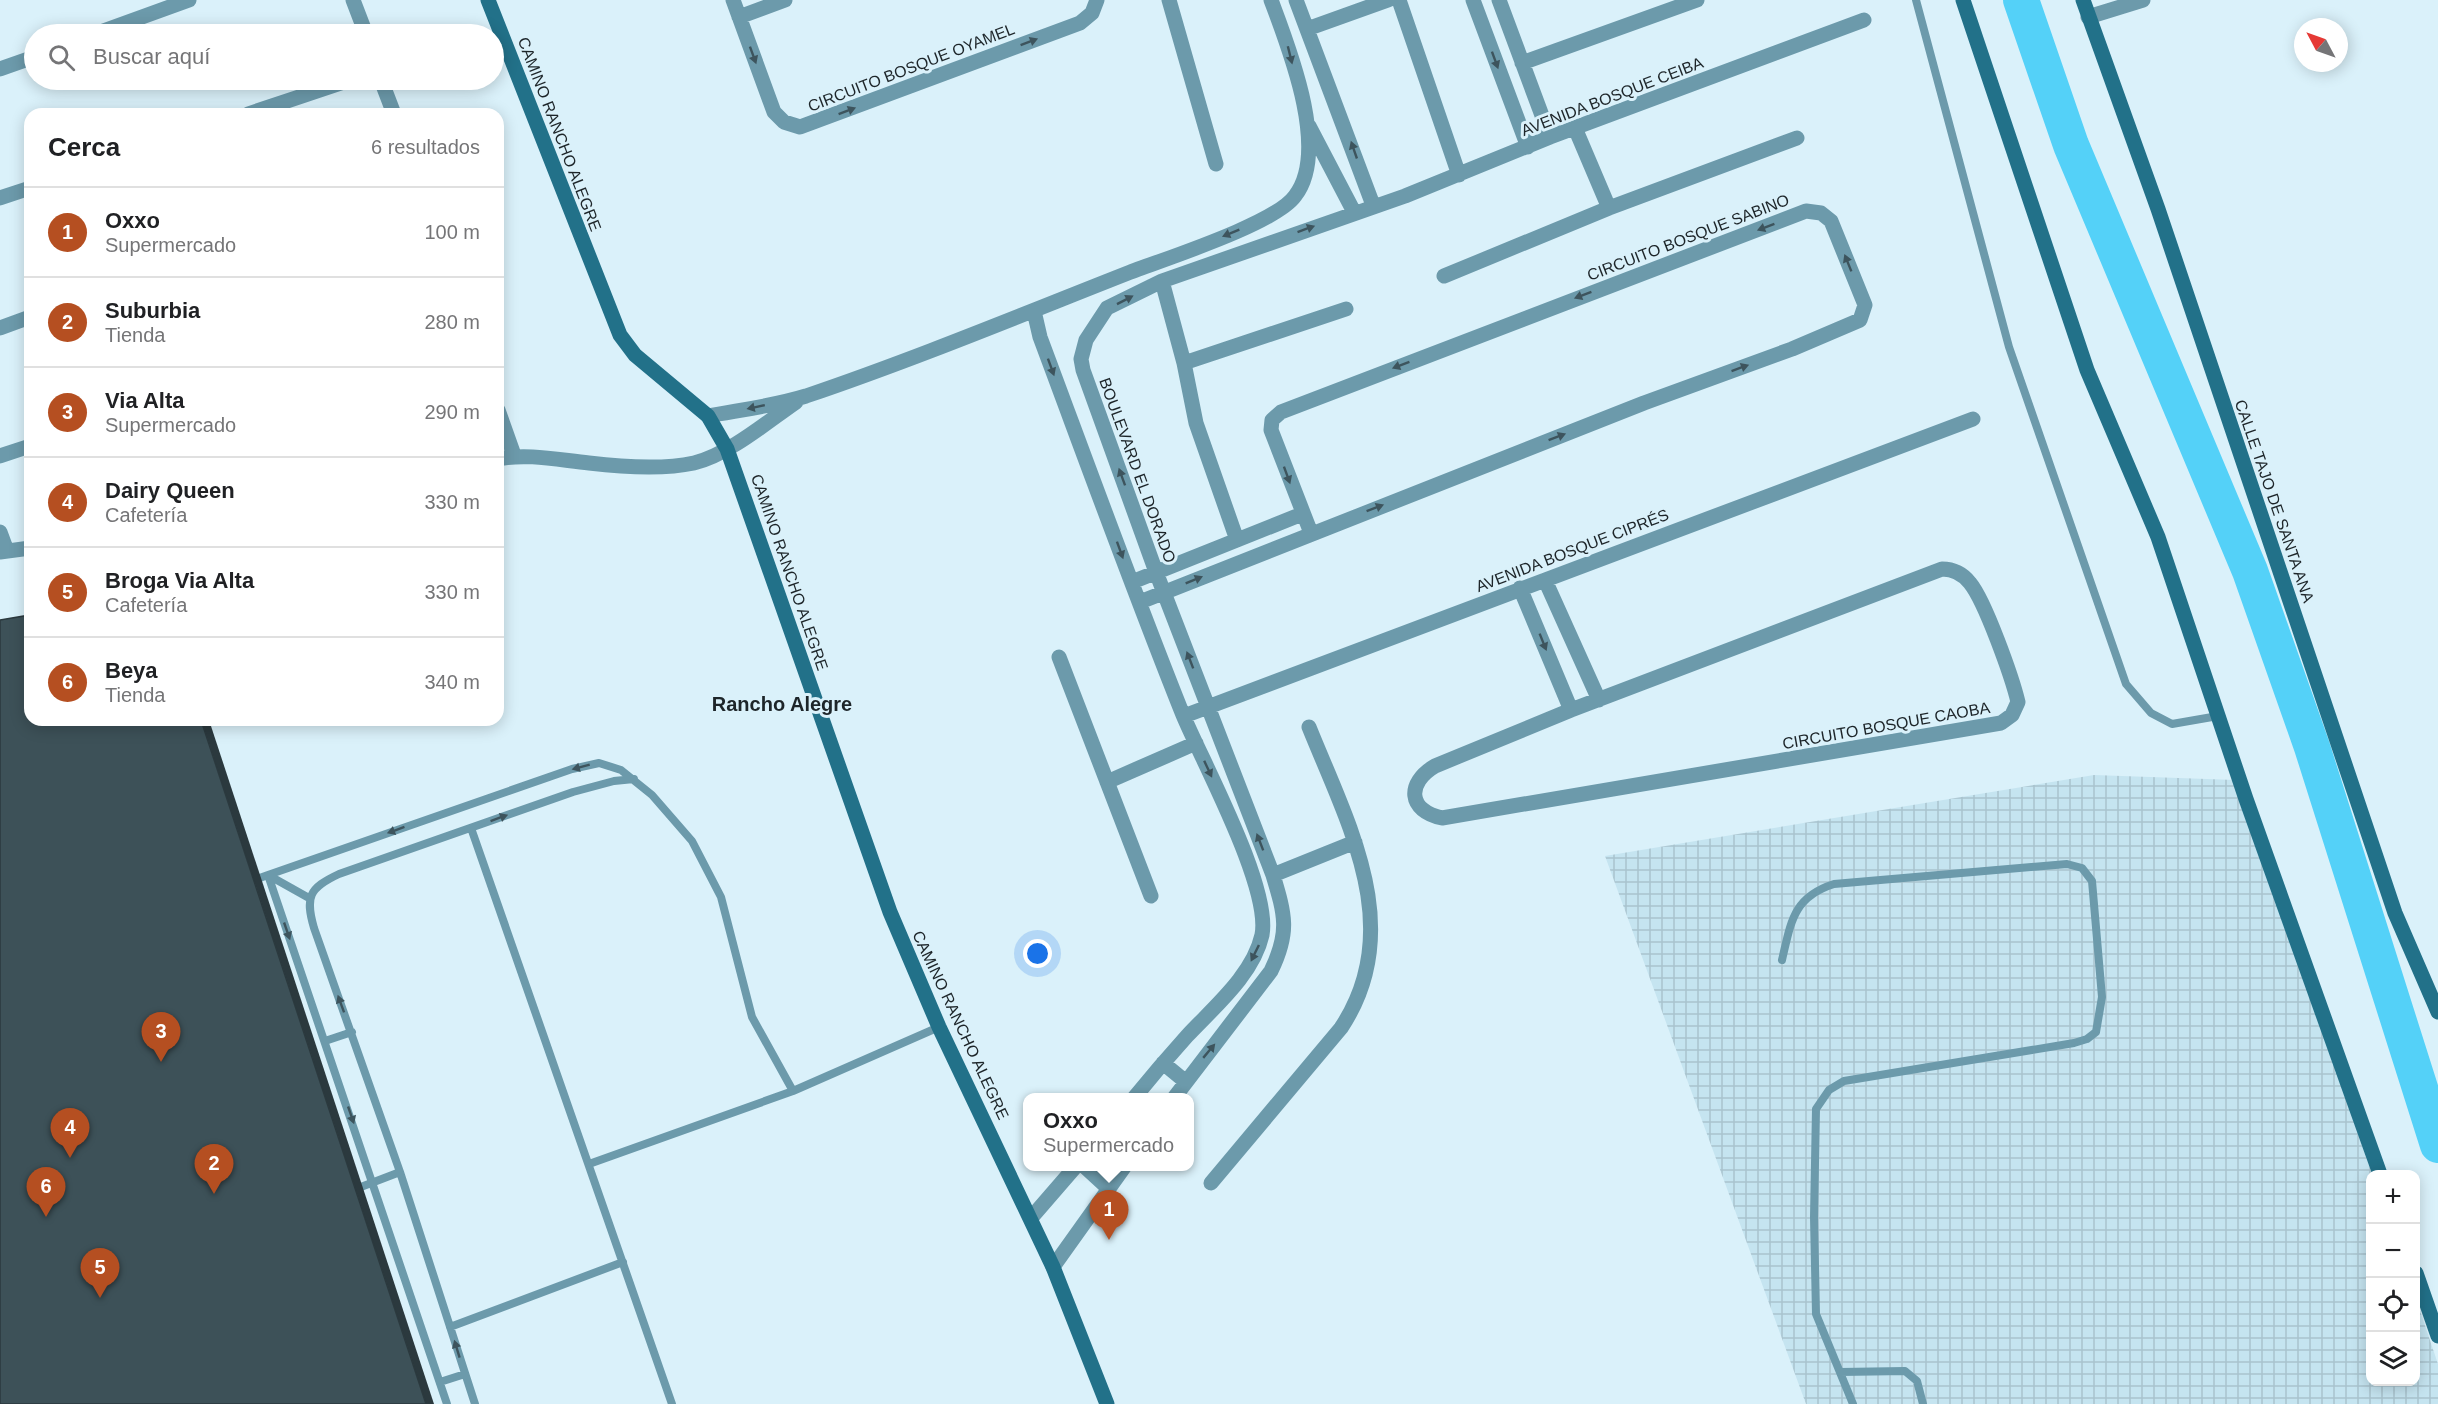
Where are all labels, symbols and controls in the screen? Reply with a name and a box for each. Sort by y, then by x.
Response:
north arrow [2294,18,2348,72]
street label: CIRCUITO BOSQUE OYAMEL [805,20,1017,115]
search box [24,24,504,90]
street label: CAMINO RANCHO ALEGRE [515,35,604,234]
one-way arrow [1021,36,1039,46]
icon: search [45,41,78,74]
text: Buscar aquí [93,44,210,69]
one-way arrow [749,46,759,64]
one-way arrow [1286,46,1296,64]
one-way arrow [1490,51,1500,69]
street label: AVENIDA BOSQUE CEIBA [1519,54,1706,139]
one-way arrow [838,105,856,115]
text: Cerca [48,132,120,162]
text: 6 resultados [371,136,480,158]
one-way arrow [1348,141,1358,159]
street label: CIRCUITO BOSQUE SABINO [1585,191,1792,284]
text: Oxxo [105,208,160,233]
text: 1 [62,221,73,243]
text: 100 m [424,221,480,243]
one-way arrow [1757,222,1775,232]
one-way arrow [1298,224,1316,234]
one-way arrow [1221,228,1239,238]
text: Supermercado [105,234,236,256]
one-way arrow [1843,254,1853,272]
one-way arrow [1574,291,1592,301]
one-way arrow [1116,295,1133,304]
text: Suburbia [105,298,200,323]
text: 2 [62,311,73,333]
text: 280 m [424,311,480,333]
text: Tienda [105,324,165,346]
one-way arrow [1047,358,1057,376]
one-way arrow [1392,360,1410,370]
one-way arrow [1731,363,1749,373]
street label: BOULEVARD EL DORADO [1096,375,1179,565]
text: Via Alta [105,388,184,413]
street label: CALLE TAJO DE SANTA ANA [2232,398,2317,605]
text: 3 [62,401,73,423]
text: 290 m [424,401,480,423]
one-way arrow [746,403,765,412]
text: Supermercado [105,414,236,436]
one-way arrow [1548,432,1566,441]
one-way arrow [1283,466,1293,484]
one-way arrow [1116,468,1126,486]
street label: CAMINO RANCHO ALEGRE [748,472,831,672]
text: Dairy Queen [105,478,235,503]
text: 4 [62,491,73,513]
text: 330 m [424,491,480,513]
one-way arrow [1367,503,1385,513]
text: Cafetería [105,504,187,526]
street label: AVENIDA BOSQUE CIPRÉS [1473,505,1671,595]
one-way arrow [1115,541,1125,559]
text: Broga Via Alta [105,568,254,593]
one-way arrow [1186,575,1204,585]
text: 5 [62,581,73,603]
text: 330 m [424,581,480,603]
text: Cafetería [105,594,187,616]
one-way arrow [1539,633,1548,651]
one-way arrow [1185,650,1195,668]
text: Beya [105,658,158,683]
text: 6 [62,671,73,693]
text: 340 m [424,671,480,693]
text: Tienda [105,684,165,706]
district label: Rancho Alegre [712,693,852,715]
street label: CIRCUITO BOSQUE CAOBA [1781,699,1991,752]
one-way arrow [1203,761,1212,778]
one-way arrow [571,762,590,772]
one-way arrow [490,813,508,823]
one-way arrow [387,825,405,835]
one-way arrow [1255,832,1265,850]
one-way arrow [283,922,293,940]
street label: CAMINO RANCHO ALEGRE [909,928,1012,1122]
your location [1023,939,1052,968]
one-way arrow [1250,944,1260,962]
one-way arrow [336,995,346,1013]
pin: 3 [142,1012,180,1062]
one-way arrow [1202,1043,1215,1058]
popup [1023,1093,1194,1171]
one-way arrow [346,1106,356,1124]
pin: 4 [50,1108,90,1158]
text: Oxxo [1043,1108,1098,1133]
text: Supermercado [1043,1134,1174,1156]
pin: 2 [194,1144,234,1194]
pin: 6 [26,1168,66,1217]
map controls [2366,1170,2420,1386]
button: + [2366,1170,2420,1224]
pin: 1 [1090,1190,1128,1240]
button: − [2366,1224,2420,1278]
pin: 5 [80,1248,120,1298]
button: locate [2366,1278,2420,1332]
button: layers [2366,1332,2420,1386]
one-way arrow [452,1340,461,1358]

